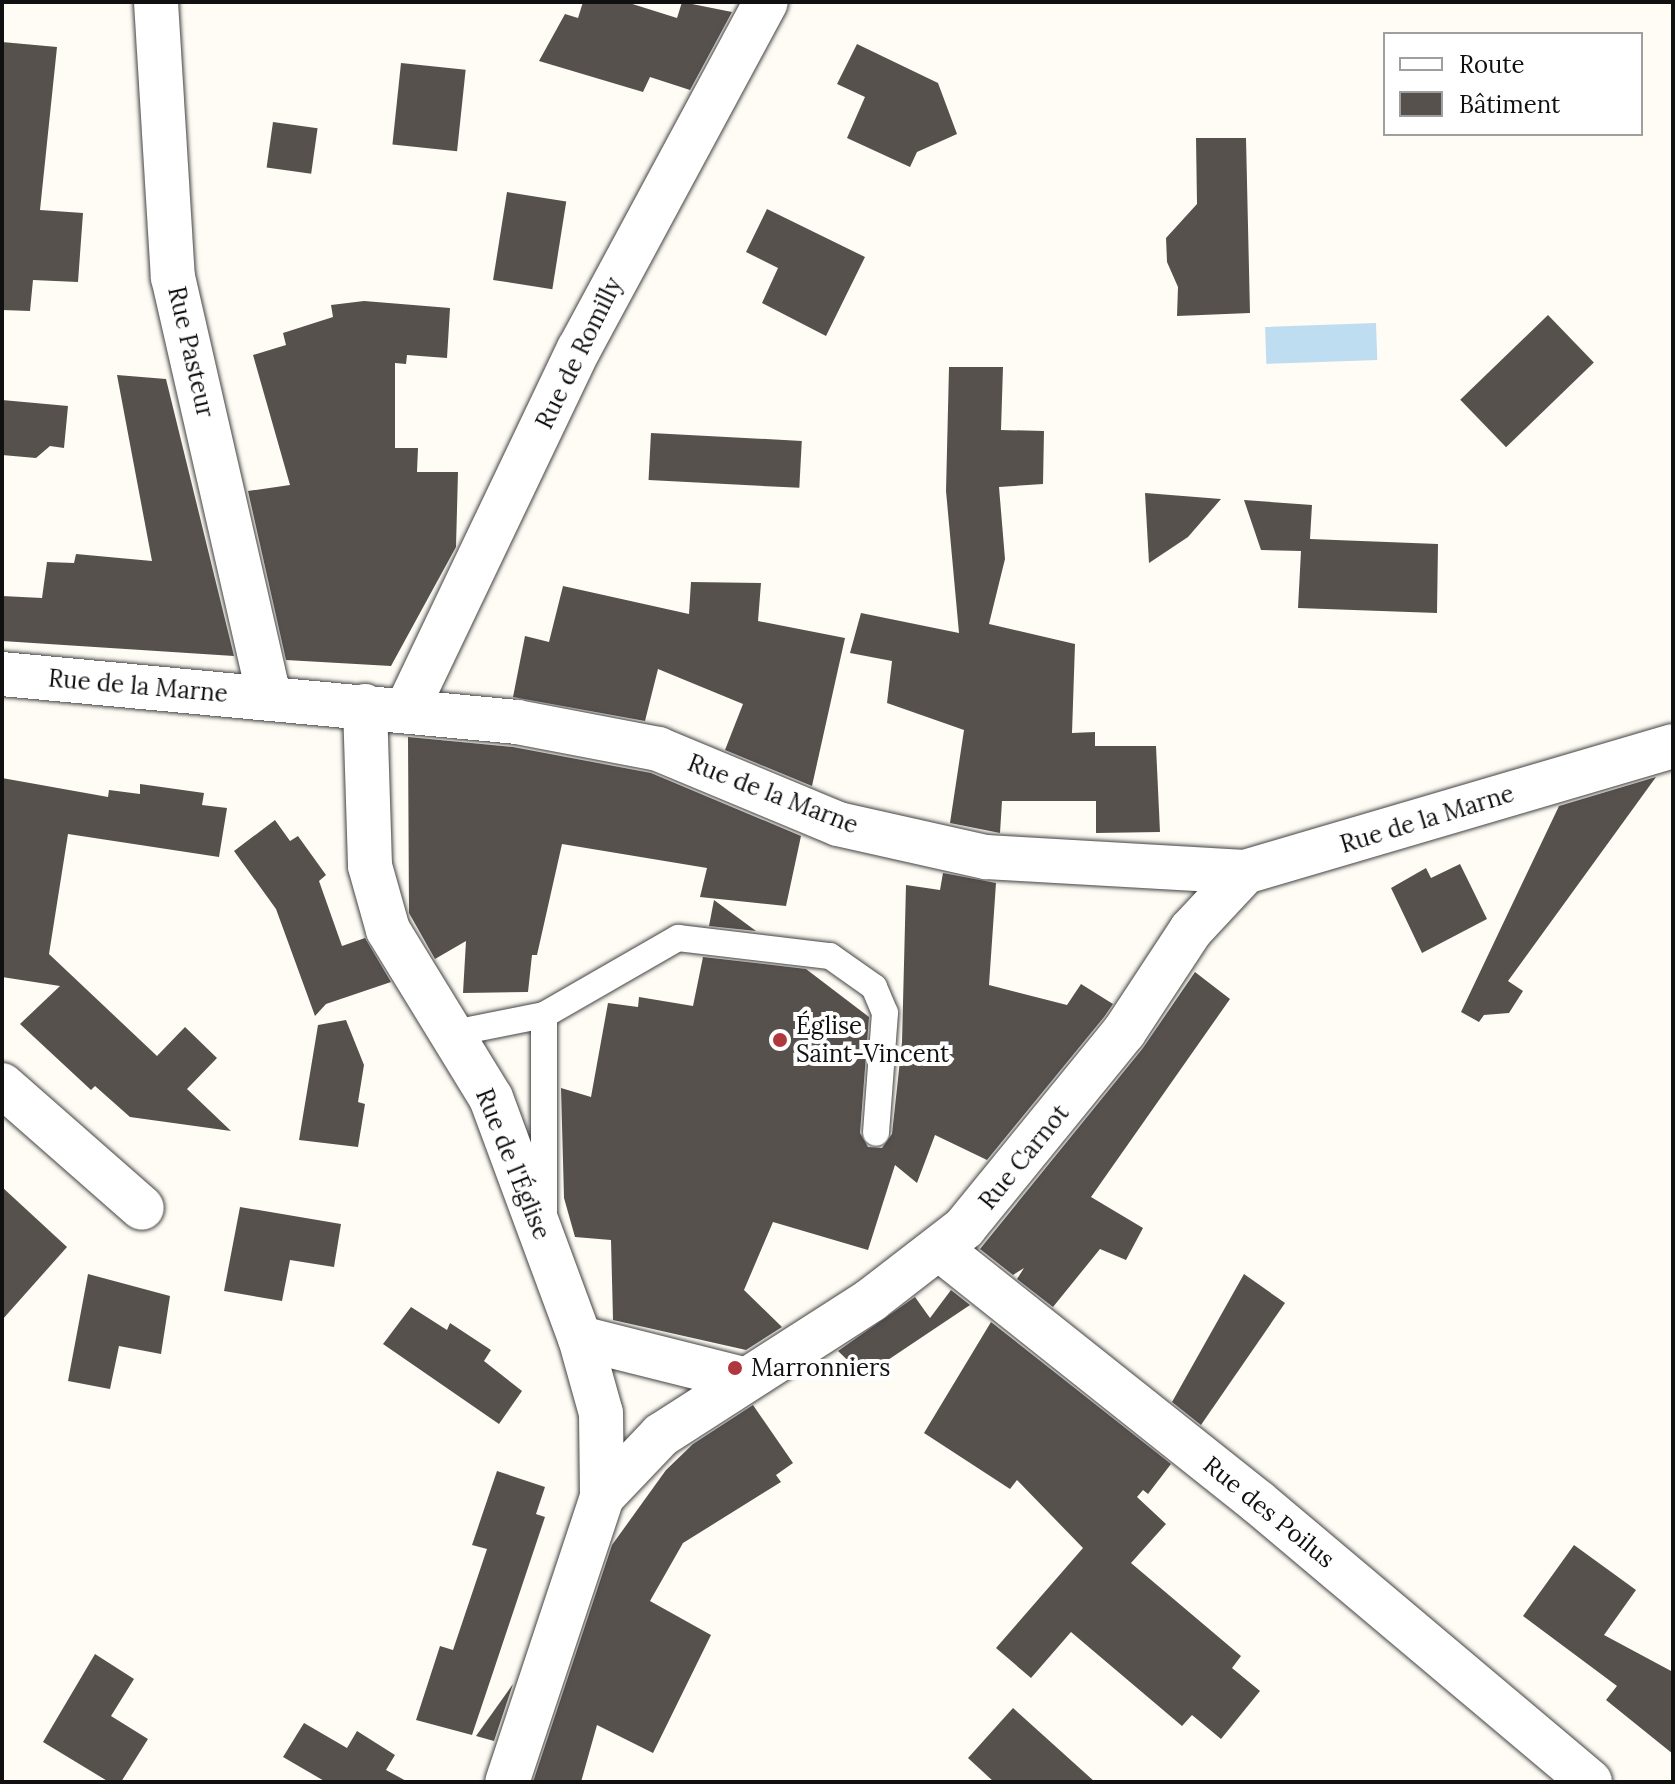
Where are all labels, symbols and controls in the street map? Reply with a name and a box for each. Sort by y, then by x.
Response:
legend [1383,32,1643,136]
text: Route [1459,49,1525,80]
text: Bâtiment [1459,89,1560,120]
street label: Rue de Romilly [530,272,628,434]
street label: Rue Pasteur [162,284,220,420]
street label: Rue de la Marne [47,664,229,708]
street label: Rue de la Marne [684,748,862,840]
street label: Rue de la Marne [1337,779,1517,859]
place label: Église Saint-Vincent [796,1012,949,1068]
marker: Église Saint-Vincent [771,1031,789,1049]
street label: Rue de l'Église [470,1084,556,1244]
street label: Rue Carnot [973,1099,1075,1215]
place label: Marronniers [751,1354,890,1382]
marker: Marronniers [726,1359,744,1377]
street label: Rue des Poilus [1198,1450,1340,1574]

